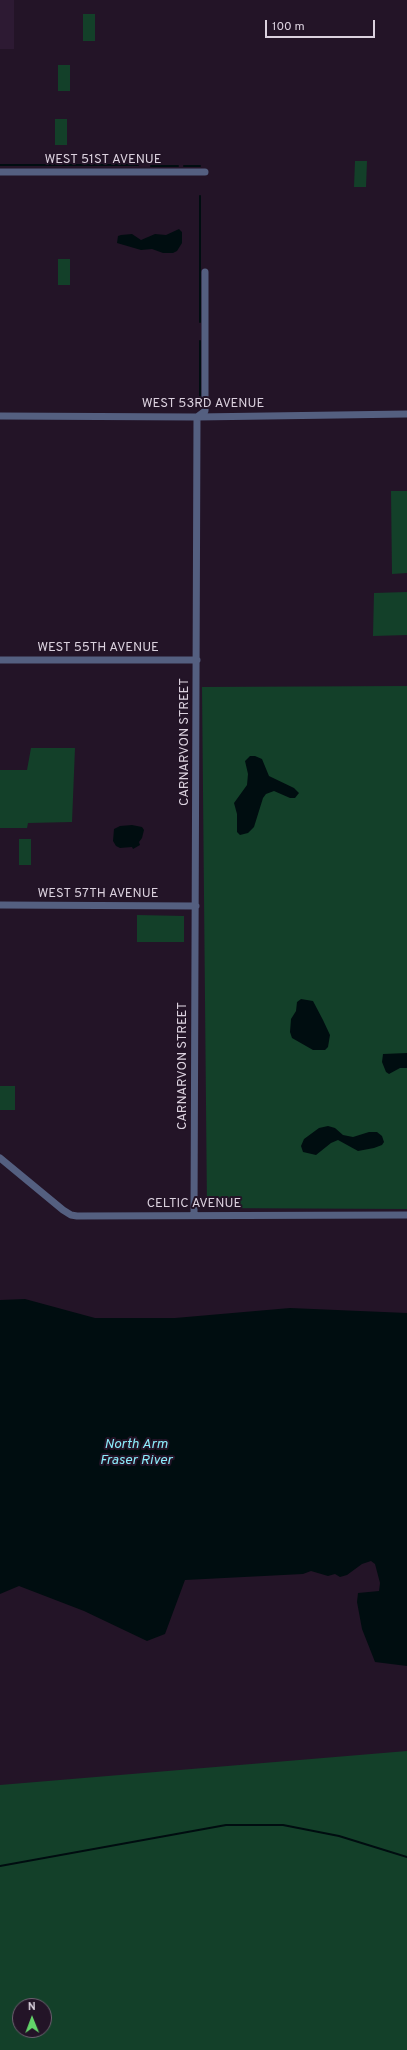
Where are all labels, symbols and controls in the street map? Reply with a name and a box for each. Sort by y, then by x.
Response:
scale bar [267,12,377,38]
text: 100 m [272,19,305,35]
street label: WEST 51ST AVENUE [44,152,162,168]
street label: WEST 53RD AVENUE [142,396,264,412]
street label: WEST 55TH AVENUE [37,640,159,656]
street label: CARNARVON STREET [177,678,193,806]
street label: WEST 57TH AVENUE [37,886,159,902]
street label: CARNARVON STREET [175,1002,191,1130]
street label: CELTIC AVENUE [147,1196,241,1212]
water label: North Arm Fraser River [100,1437,172,1470]
north arrow [12,1998,52,2038]
text: N [28,2000,36,2014]

